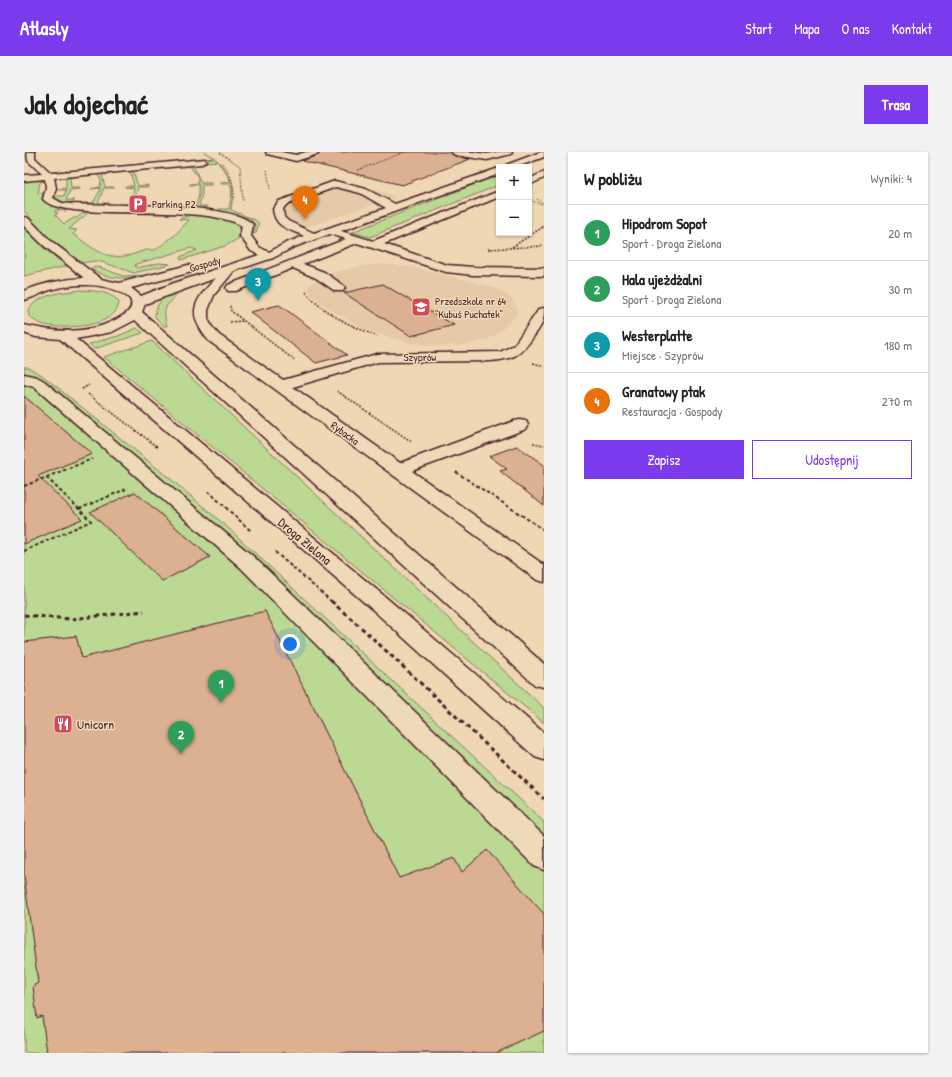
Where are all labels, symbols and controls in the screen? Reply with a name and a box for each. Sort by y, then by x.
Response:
text: Atlasly [20,15,69,41]
text: Start [745,19,772,38]
text: Mapa [794,19,820,38]
text: O nas [842,19,870,38]
text: Kontakt [892,19,932,38]
text: Jak dojechać [24,85,148,123]
button: Trasa [864,85,928,124]
map controls [496,164,532,236]
button: + [496,164,532,200]
text: W pobliżu [584,167,642,190]
text: Wyniki: 4 [871,169,912,187]
pin: 4 [292,186,318,219]
parking icon: Parking P2 [127,193,149,215]
place label: Parking P2 [152,197,196,211]
button: − [496,200,532,236]
text: Hipodrom Sopot [622,213,707,234]
text: 1 [595,224,599,242]
text: 20 m [888,224,912,242]
text: Sport · Droga Zielona [622,234,721,252]
street label: Gospody [188,253,223,275]
pin: 3 [245,268,271,301]
text: Hala ujeżdżalni [622,269,702,290]
text: 2 [594,280,600,298]
text: 30 m [889,280,912,298]
text: Sport · Droga Zielona [622,290,721,308]
place label: Przedszkole nr 64 "Kubuś Puchatek" [435,294,506,321]
school or university icon: Przedszkole nr 64 "Kubuś Puchatek" [410,296,432,318]
text: Westerplatte [622,325,692,346]
text: 3 [594,336,600,354]
text: 180 m [884,336,912,354]
text: Miejsce · Szyprów [622,346,704,364]
street label: Szyprów [404,350,436,364]
text: Granatowy ptak [622,381,705,402]
text: 4 [595,392,599,410]
text: 270 m [882,392,912,410]
text: Restauracja · Gospody [622,402,723,420]
street label: Rybacka [328,418,362,448]
button: Zapisz [584,440,744,479]
button: Udostępnij [752,440,912,479]
street label: Droga Zielona [274,513,336,569]
your location [280,634,300,654]
pin: 1 [208,670,234,703]
restaurant icon: Unicorn [52,713,74,735]
place label: Unicorn [77,715,114,733]
pin: 2 [168,721,194,754]

